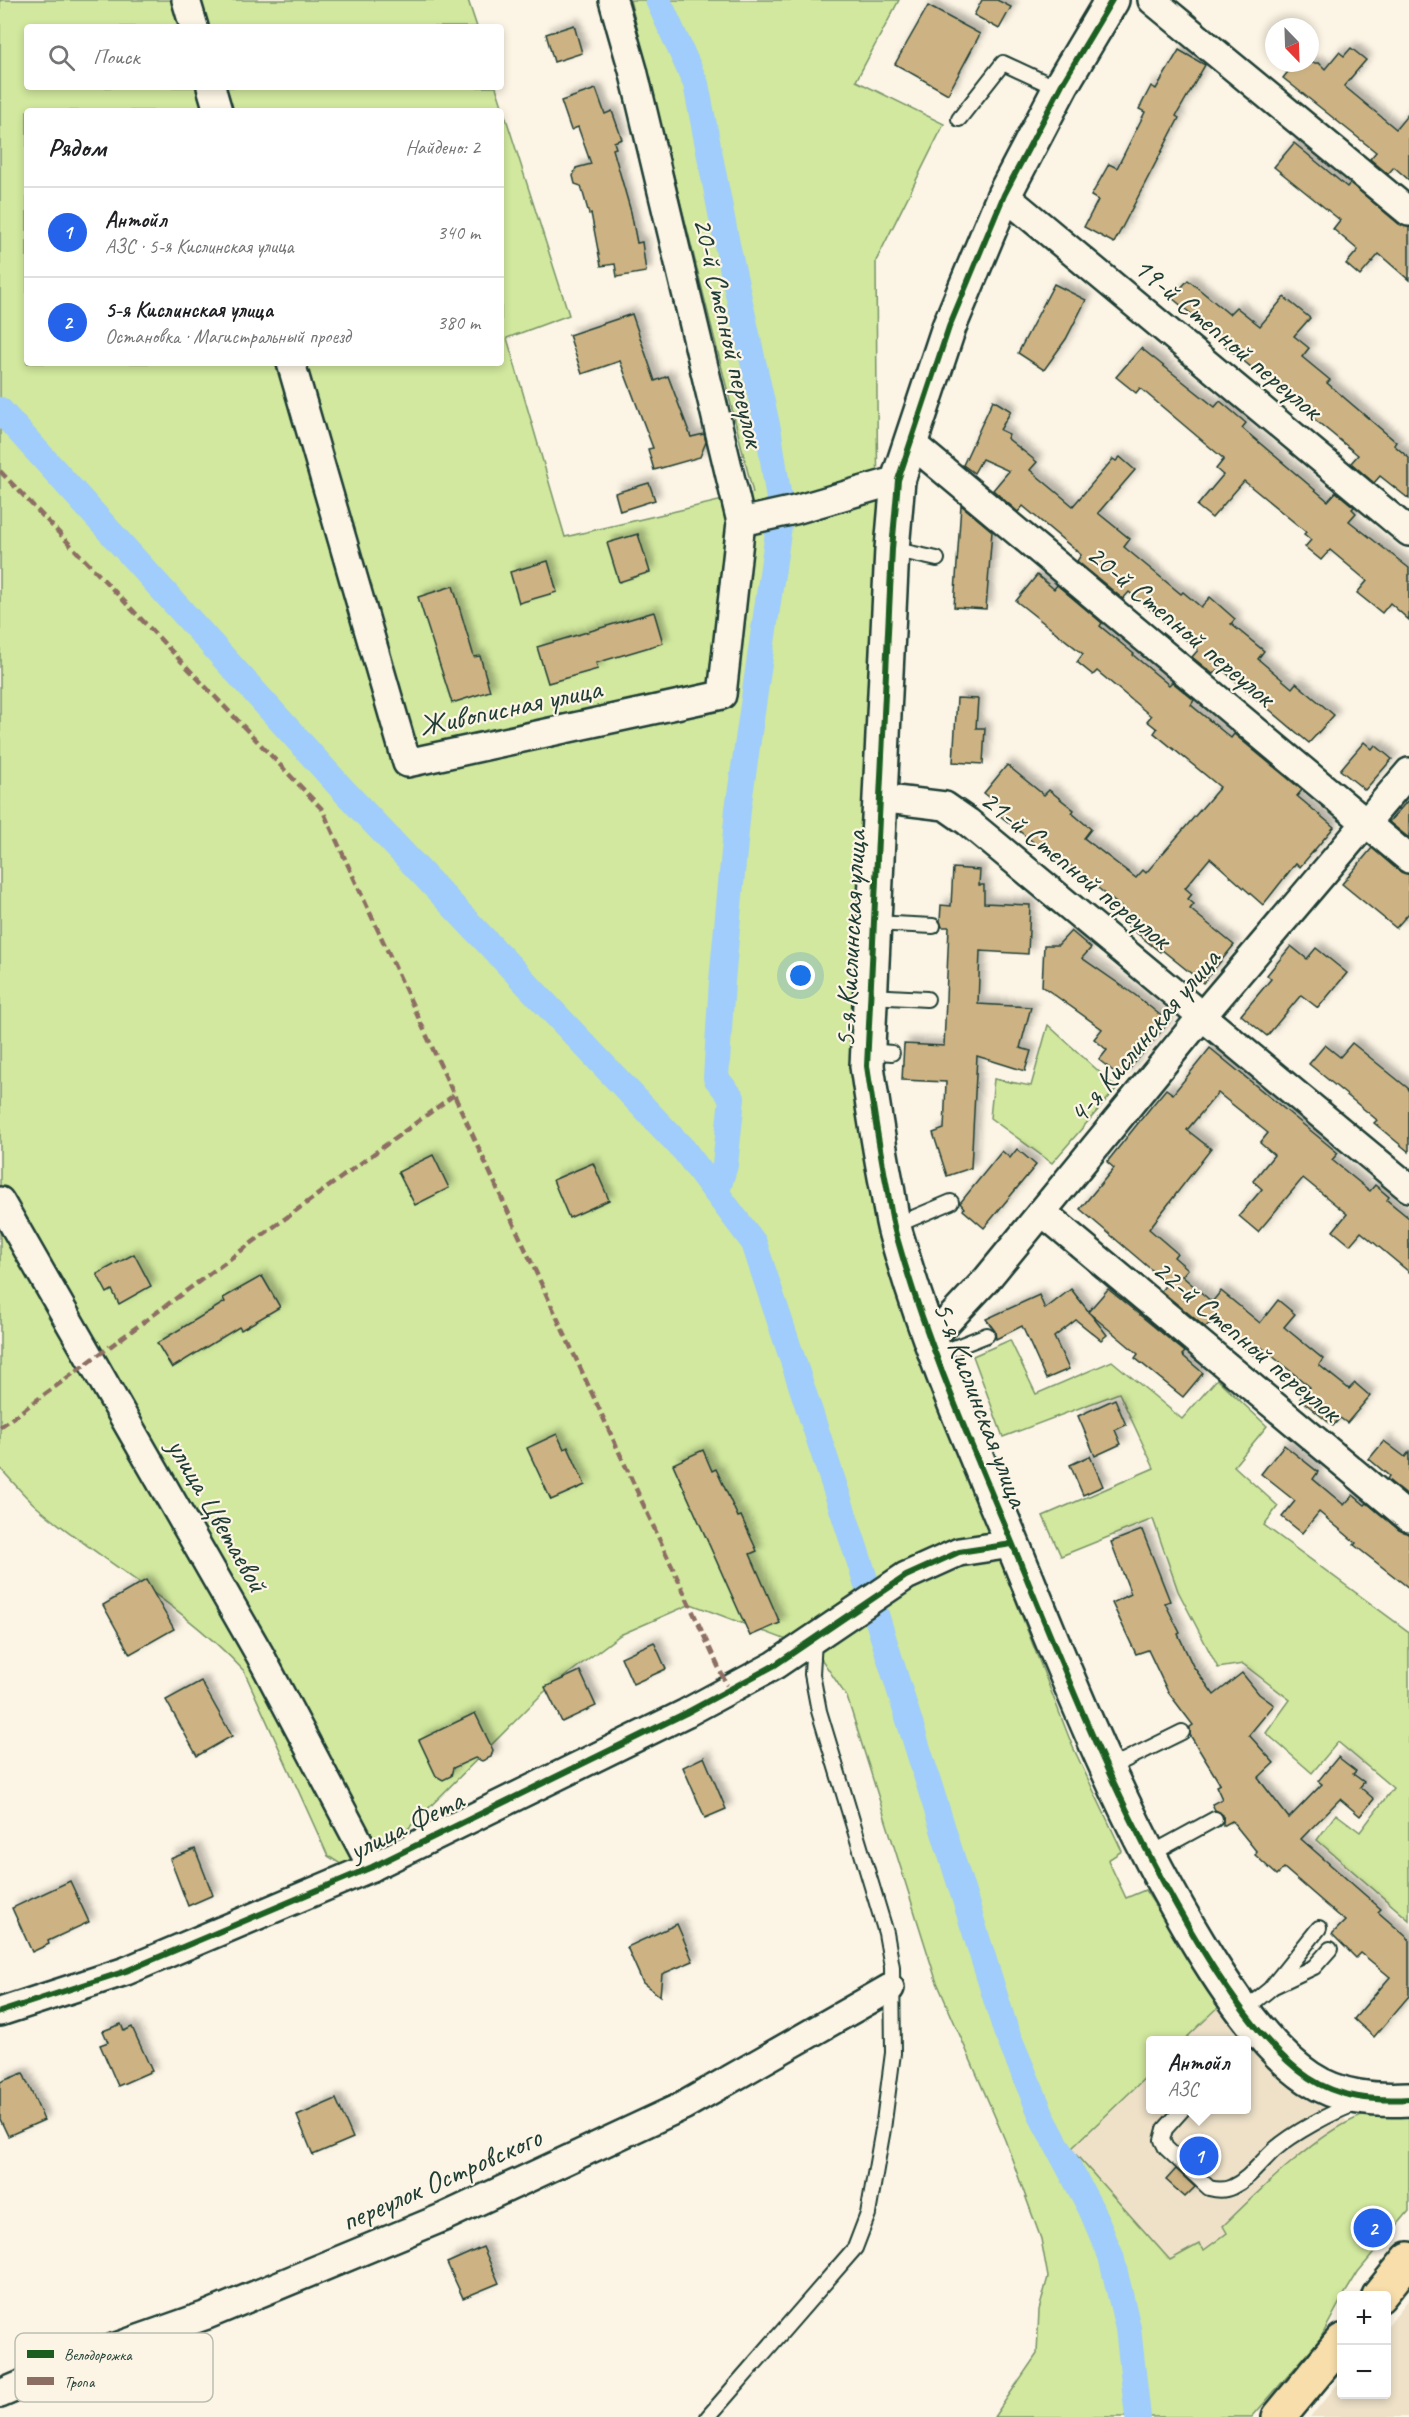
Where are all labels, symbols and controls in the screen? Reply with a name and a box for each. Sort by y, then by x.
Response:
north arrow [1265,18,1319,72]
search box [24,24,504,90]
icon: search [45,41,78,74]
text: Поиск [93,43,139,71]
text: Рядом [48,131,106,164]
text: Найдено: 2 [405,135,480,160]
text: Антойл [105,206,166,234]
street label: 20-й Степной переулок [684,214,775,453]
text: 1 [63,220,72,245]
text: 340 m [437,220,480,245]
text: АЗС · 5-я Кислинская улица [105,234,293,259]
street label: 19-й Степной переулок [1126,248,1332,430]
text: 5-я Кислинская улица [105,296,273,324]
text: 2 [63,310,72,335]
text: 380 m [437,310,480,335]
text: Остановка · Магистральный проезд [105,324,351,349]
street label: 20-й Степной переулок [1079,535,1285,717]
street label: Живописная улица [415,669,606,745]
street label: 21-й Степной переулок [973,780,1181,959]
street label: 5-я Кислинская улица [825,828,875,1048]
street label: 4-я Кислинская улица [1060,939,1230,1131]
your location [786,961,815,990]
street label: 22-й Степной переулок [1145,1250,1351,1432]
street label: 5-я Кислинская улица [924,1296,1038,1514]
street label: улица Цветаевой [158,1429,278,1600]
street label: улица Фета [341,1780,471,1870]
popup [1146,2036,1251,2114]
text: Антойл [1168,2049,1229,2077]
text: АЗС [1168,2077,1198,2102]
street label: переулок Островского [335,2117,548,2240]
pin: 1 [1180,2134,1218,2178]
pin: 2 [1354,2206,1392,2250]
map controls [1337,2291,1391,2399]
button: + [1337,2291,1391,2345]
legend [15,2333,213,2402]
text: Велодорожка [64,2345,133,2365]
button: − [1337,2345,1391,2399]
text: Тропа [64,2372,96,2392]

